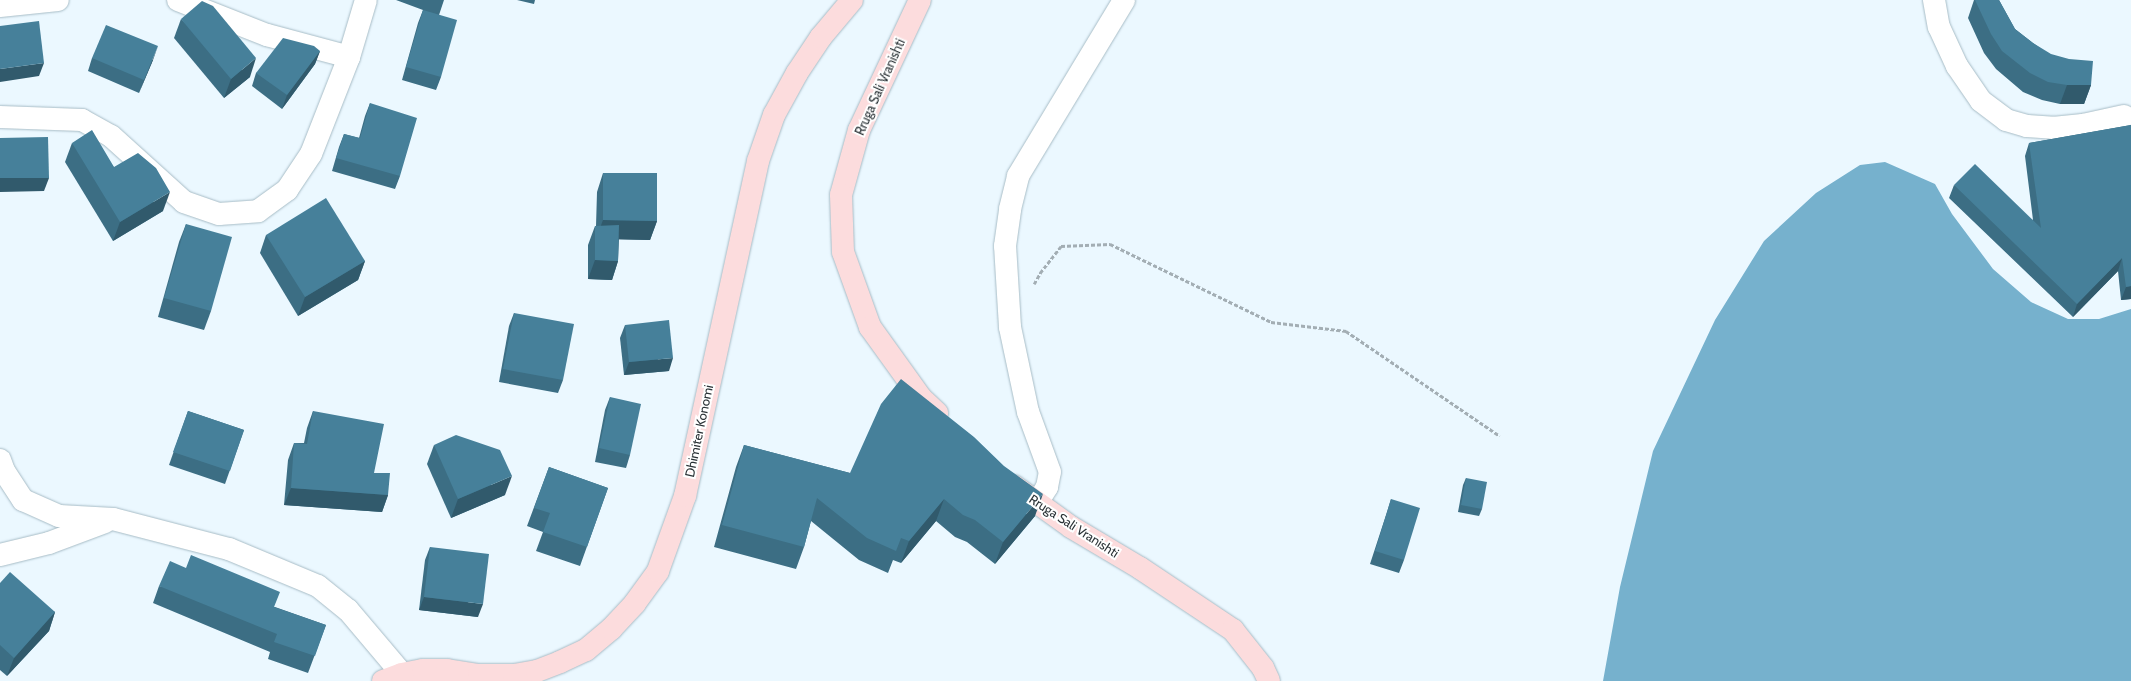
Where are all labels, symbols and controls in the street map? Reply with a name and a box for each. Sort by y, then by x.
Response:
street label: Rruga Sali Vranishti [852,36,908,138]
street label: Dhimiter Konomi [682,383,716,479]
street label: Rruga Sali Vranishti [1026,491,1122,561]

